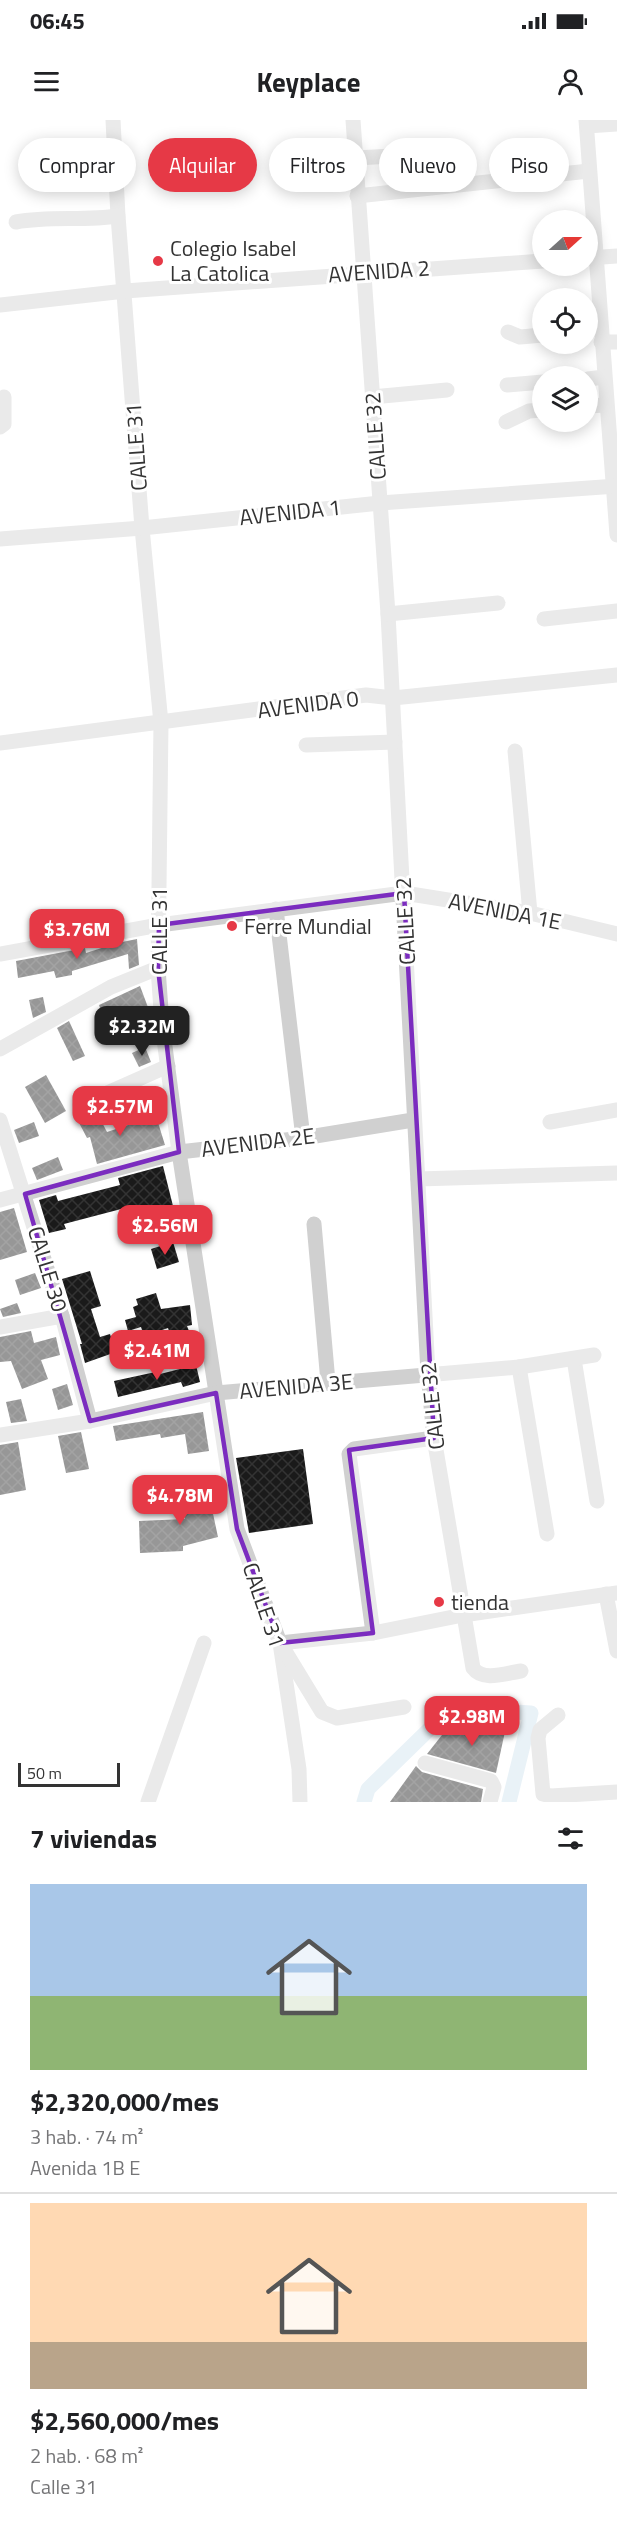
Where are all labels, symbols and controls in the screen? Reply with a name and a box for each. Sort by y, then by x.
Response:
text: 06:45 [30,4,85,38]
text: Keyplace [256,61,361,102]
icon: menu [30,65,63,98]
icon: person [554,65,587,98]
chip: Comprar [18,138,136,192]
chip: Alquilar [148,138,257,192]
chip: Filtros [269,138,367,192]
chip: Nuevo [379,138,477,192]
chip: Piso [489,138,569,192]
north arrow [532,210,598,276]
map controls [532,210,598,432]
place label: Colegio Isabel La Catolica [170,231,297,290]
street label: AVENIDA 2 [327,250,431,292]
marker: Colegio Isabel La Catolica [151,254,165,268]
button: locate [532,288,598,354]
button: layers [532,366,598,432]
street label: CALLE 32 [355,391,395,481]
street label: CALLE 31 [116,402,156,492]
street label: AVENIDA 1 [238,490,342,534]
street label: AVENIDA 0 [255,681,361,727]
street label: CALLE 32 [386,876,424,966]
street label: AVENIDA 1E [446,883,564,939]
street label: CALLE 31 [142,887,176,975]
pin: $3.76M [28,909,126,960]
place label: Ferre Mundial [244,909,372,943]
text: $3.76M [43,913,111,944]
marker: Ferre Mundial [225,919,239,933]
pin: $2.32M [93,1006,191,1057]
text: $2.32M [108,1010,176,1041]
pin: $2.57M [71,1086,169,1137]
text: $2.57M [86,1090,154,1121]
street label: AVENIDA 2E [199,1118,317,1166]
pin: $2.56M [116,1205,214,1256]
text: $2.56M [131,1209,199,1240]
street label: CALLE 30 [19,1222,77,1316]
pin: $2.41M [108,1330,206,1381]
text: $2.41M [123,1334,191,1365]
street label: CALLE 32 [411,1361,453,1451]
street label: AVENIDA 3E [238,1364,354,1408]
pin: $4.78M [131,1475,229,1526]
text: $4.78M [146,1479,214,1510]
street label: CALLE 31 [234,1558,294,1652]
place label: tienda [451,1585,509,1619]
marker: tienda [432,1595,446,1609]
pin: $2.98M [423,1696,521,1747]
text: $2.98M [438,1700,506,1731]
scale bar [18,1760,120,1788]
text: 50 m [27,1761,62,1785]
text: 7 viviendas [30,1819,157,1858]
icon: filters [554,1822,587,1855]
icon: home [255,1923,363,2031]
text: $2,320,000/mes [30,2082,219,2121]
text: 3 hab. · 74 m² [30,2121,143,2152]
text: Avenida 1B E [30,2152,140,2183]
icon: home [255,2242,363,2350]
text: $2,560,000/mes [30,2401,219,2440]
text: 2 hab. · 68 m² [30,2440,143,2471]
text: Calle 31 [30,2471,97,2502]

